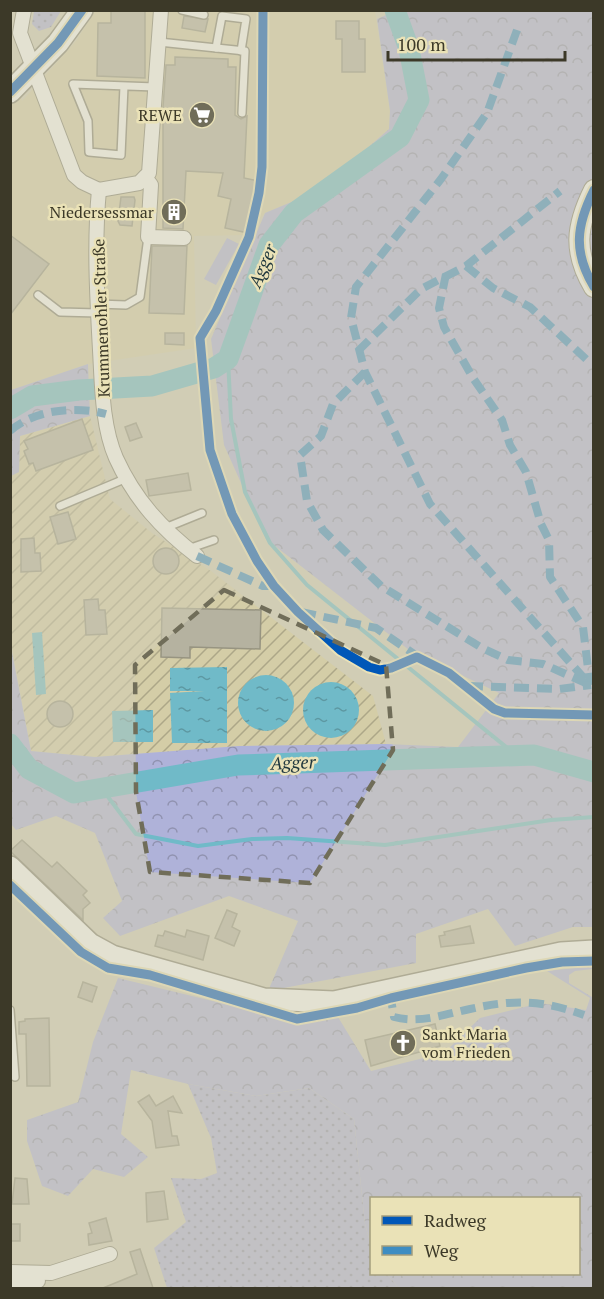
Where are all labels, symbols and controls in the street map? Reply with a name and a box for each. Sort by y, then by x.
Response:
scale bar [388,24,565,62]
text: 100 m [397,32,446,56]
supermarket icon: REWE [187,100,217,130]
place label: REWE [138,104,182,126]
building icon: Niedersessmar [159,197,189,227]
place label: Niedersessmar [49,201,155,223]
street label: Krummenohler Straße [87,238,115,398]
water label: Agger [242,239,282,292]
water label: Agger [269,749,317,775]
place label: Sankt Maria vom Frieden [421,1023,511,1063]
church icon: Sankt Maria vom Frieden [388,1028,418,1058]
legend [370,1197,580,1275]
text: Radweg [424,1208,486,1232]
text: Weg [424,1238,459,1262]

